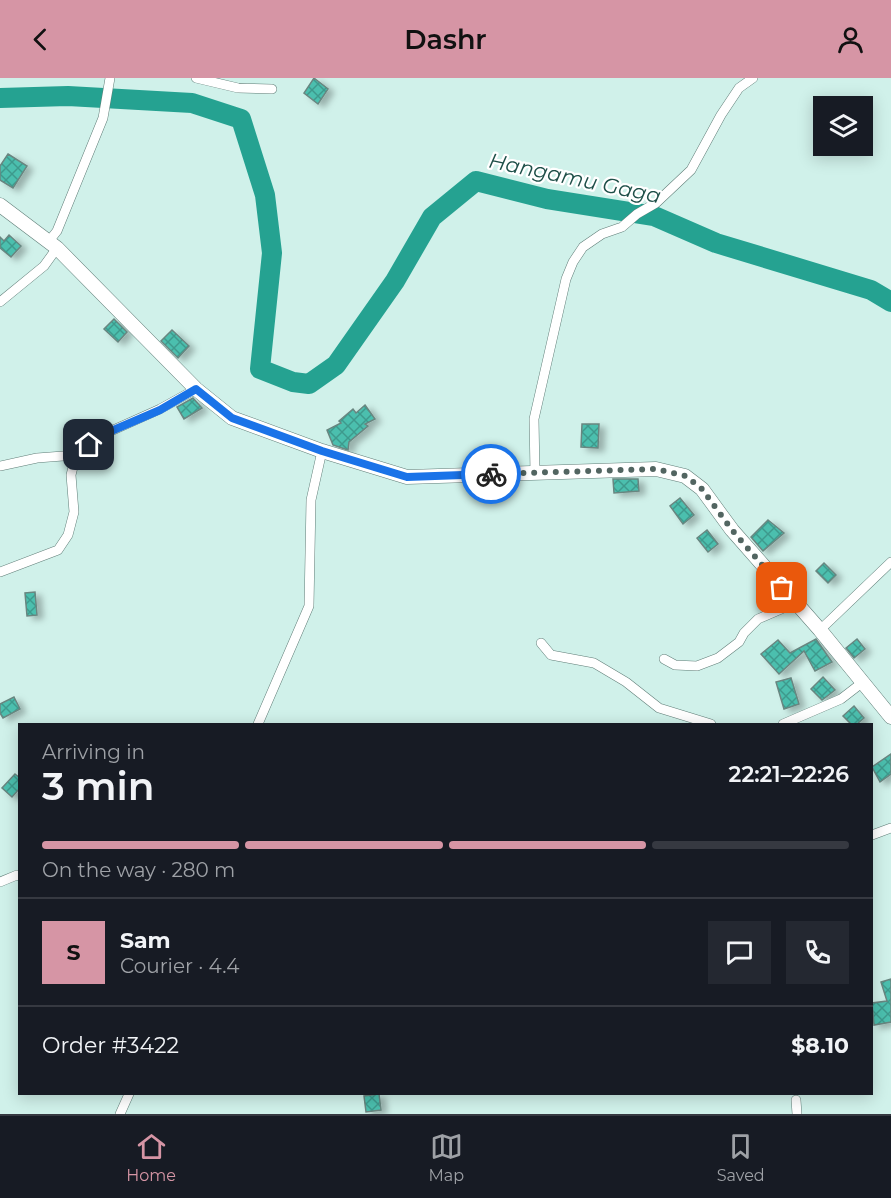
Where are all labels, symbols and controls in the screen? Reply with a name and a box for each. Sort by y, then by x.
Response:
icon: back [24,23,57,56]
text: Dashr [404,23,487,56]
icon: person [834,23,867,56]
map controls [813,96,873,156]
button: layers [813,96,873,156]
water label: Hangamu Gaga [487,148,663,208]
pin [63,419,114,470]
icon: home [72,428,105,461]
courier [461,444,521,504]
icon: bike [475,458,508,491]
pin [756,562,807,613]
icon: bag [765,571,798,604]
text: Arriving in [42,740,145,764]
text: 22:21–22:26 [729,761,849,788]
text: 3 min [42,762,155,810]
text: On the way · 280 m [42,858,235,882]
button: chat [708,921,771,984]
button: phone [786,921,849,984]
text: Sam [120,927,171,954]
text: S [66,939,81,966]
text: Courier · 4.4 [120,954,239,978]
text: Order #3422 [42,1032,179,1059]
text: $8.10 [791,1032,849,1059]
tab: Home [126,1130,176,1185]
tab: Map [429,1130,464,1185]
tab: Saved [717,1130,765,1185]

